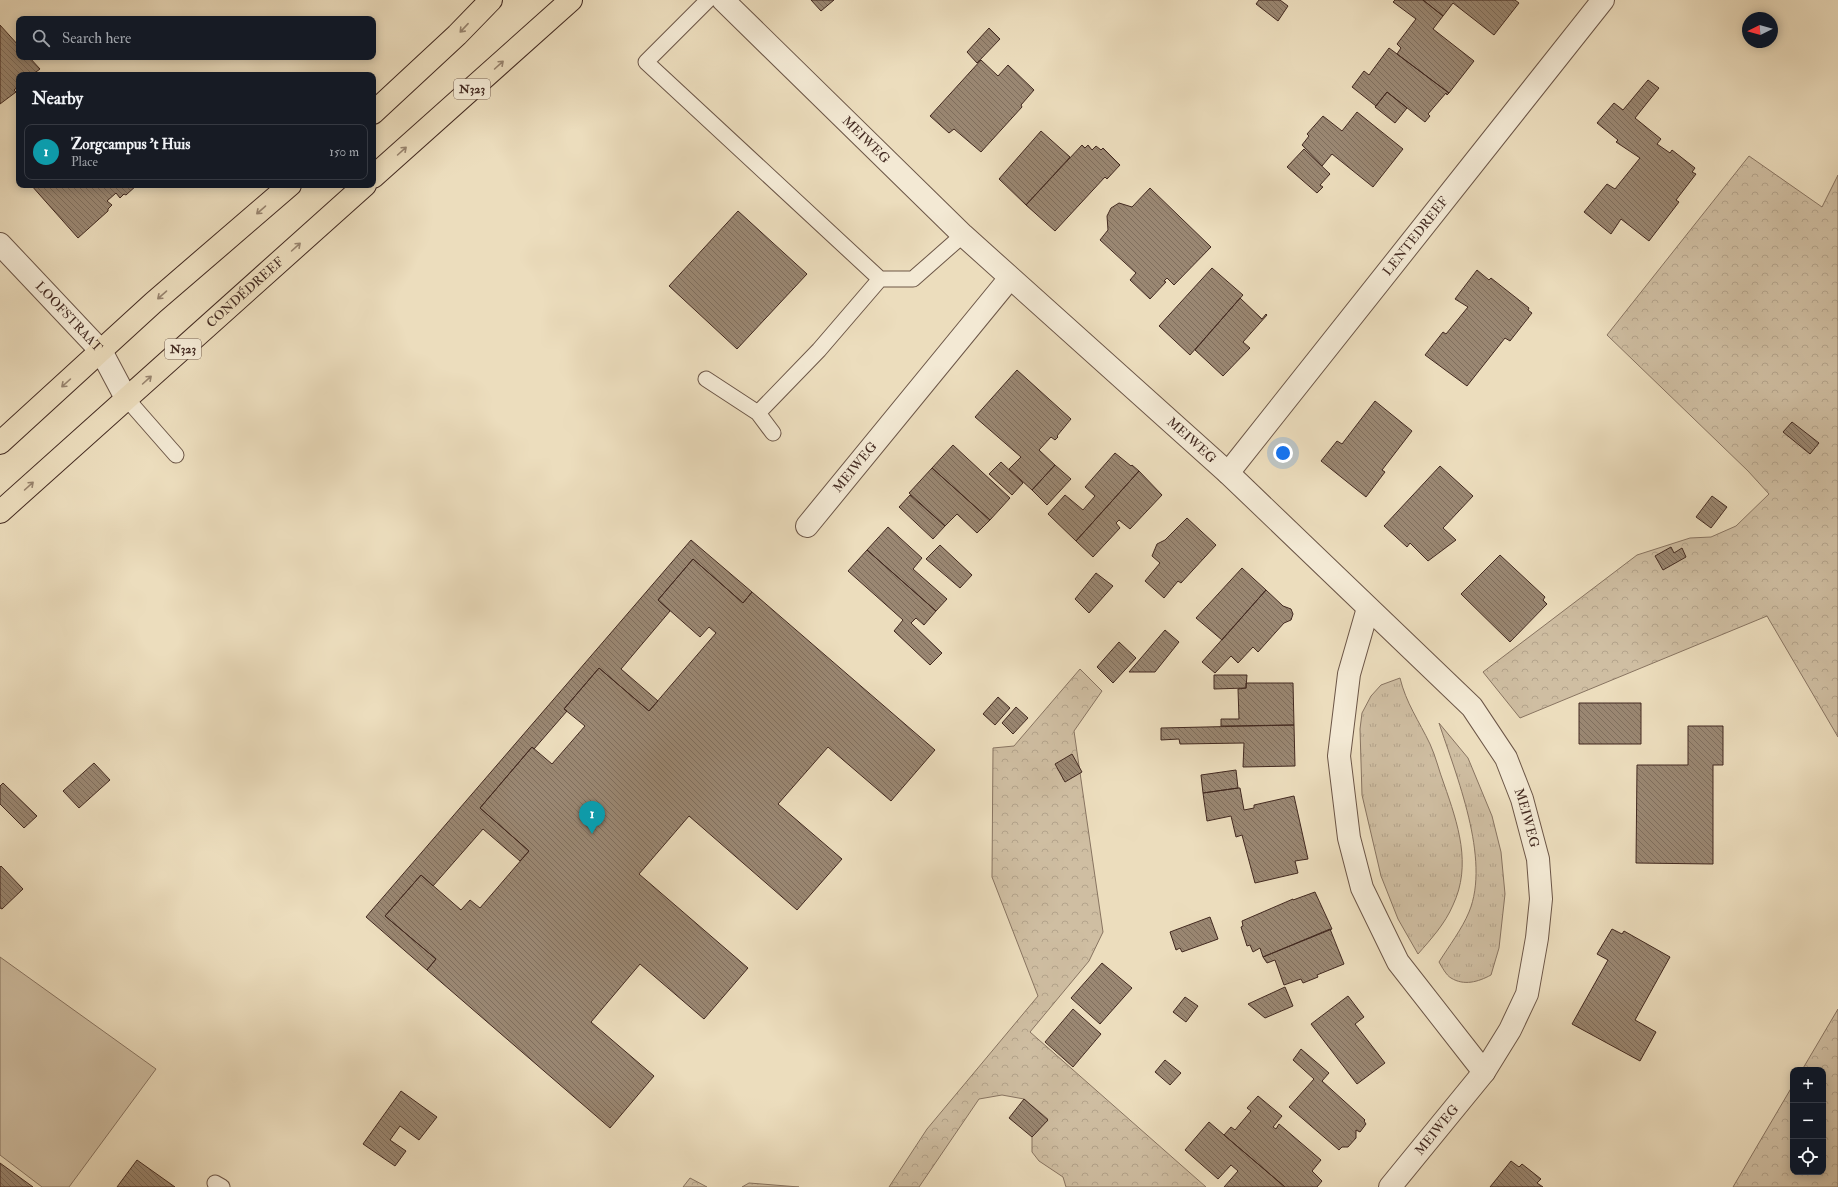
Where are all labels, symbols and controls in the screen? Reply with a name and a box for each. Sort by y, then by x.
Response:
north arrow [1742,12,1778,48]
search box [16,16,376,60]
one-way arrow [459,23,469,33]
icon: search [30,27,52,49]
text: Search here [62,29,131,48]
one-way arrow [494,60,504,69]
road number: N323 [454,79,490,99]
text: Nearby [32,88,83,109]
street label: MEIWEG [839,113,893,167]
text: Zorgcampus 't Huis [71,135,191,154]
text: 1 [44,144,48,160]
text: 150 m [329,144,359,160]
one-way arrow [397,147,407,156]
text: Place [71,154,98,170]
street label: LENTEDREEF [1379,194,1452,279]
one-way arrow [256,206,266,215]
one-way arrow [291,242,301,251]
street label: CONDÉDREEF [203,254,287,331]
street label: LOOFSTRAAT [32,278,106,355]
one-way arrow [157,291,167,300]
road number: N323 [165,339,201,359]
one-way arrow [142,376,152,385]
one-way arrow [61,378,71,387]
street label: MEIWEG [1164,414,1219,466]
street label: MEIWEG [830,439,881,496]
your location [1273,443,1293,463]
one-way arrow [24,481,34,490]
street label: MEIWEG [1511,786,1543,849]
pin: 1 [579,801,605,834]
map controls [1790,1067,1826,1175]
button: + [1790,1067,1826,1103]
street label: MEIWEG [1412,1101,1462,1159]
button: − [1790,1103,1826,1139]
button: locate [1790,1139,1826,1175]

